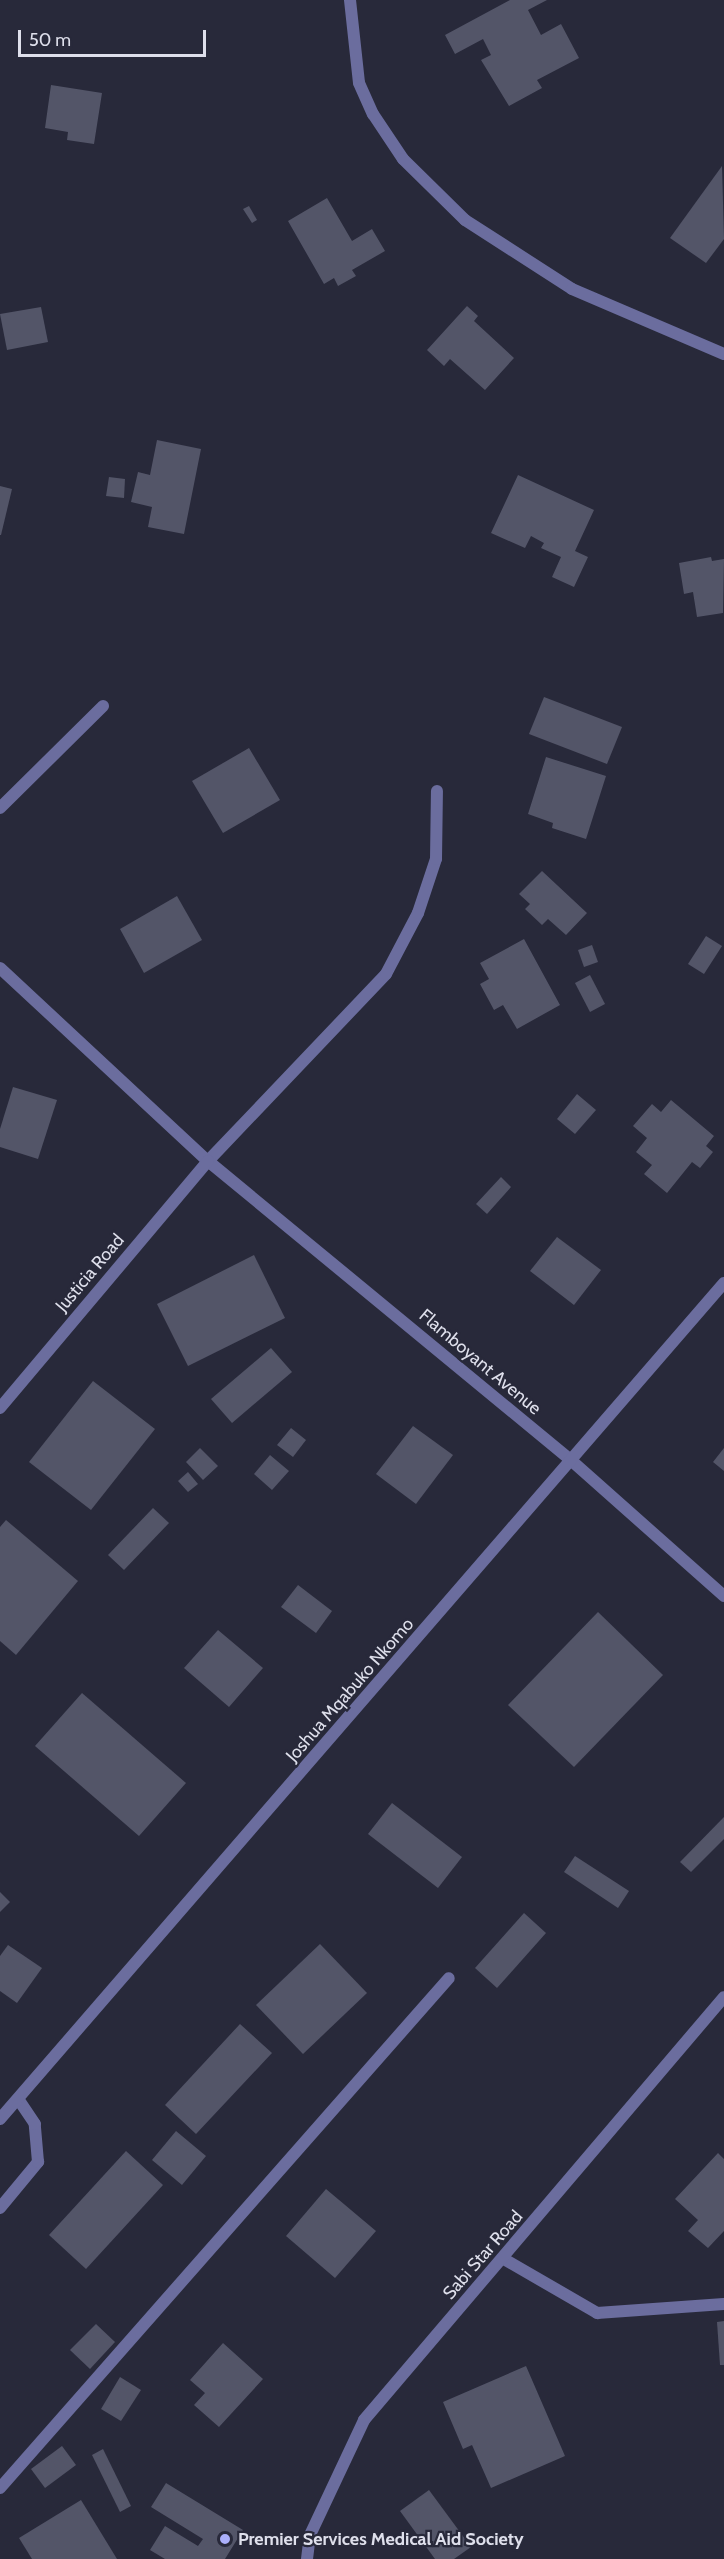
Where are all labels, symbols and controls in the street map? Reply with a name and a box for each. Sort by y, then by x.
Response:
scale bar [21,18,208,56]
text: 50 m [29,29,71,51]
street label: Justicia Road [51,1230,129,1316]
street label: Flamboyant Avenue [415,1305,545,1419]
street label: Joshua Mqabuko Nkomo [282,1614,418,1766]
street label: Sabi Star Road [439,2206,527,2304]
place label: Premier Services Medical Aid Society [238,2528,524,2550]
marker: Premier Services Medical Aid Society [216,2530,234,2548]

